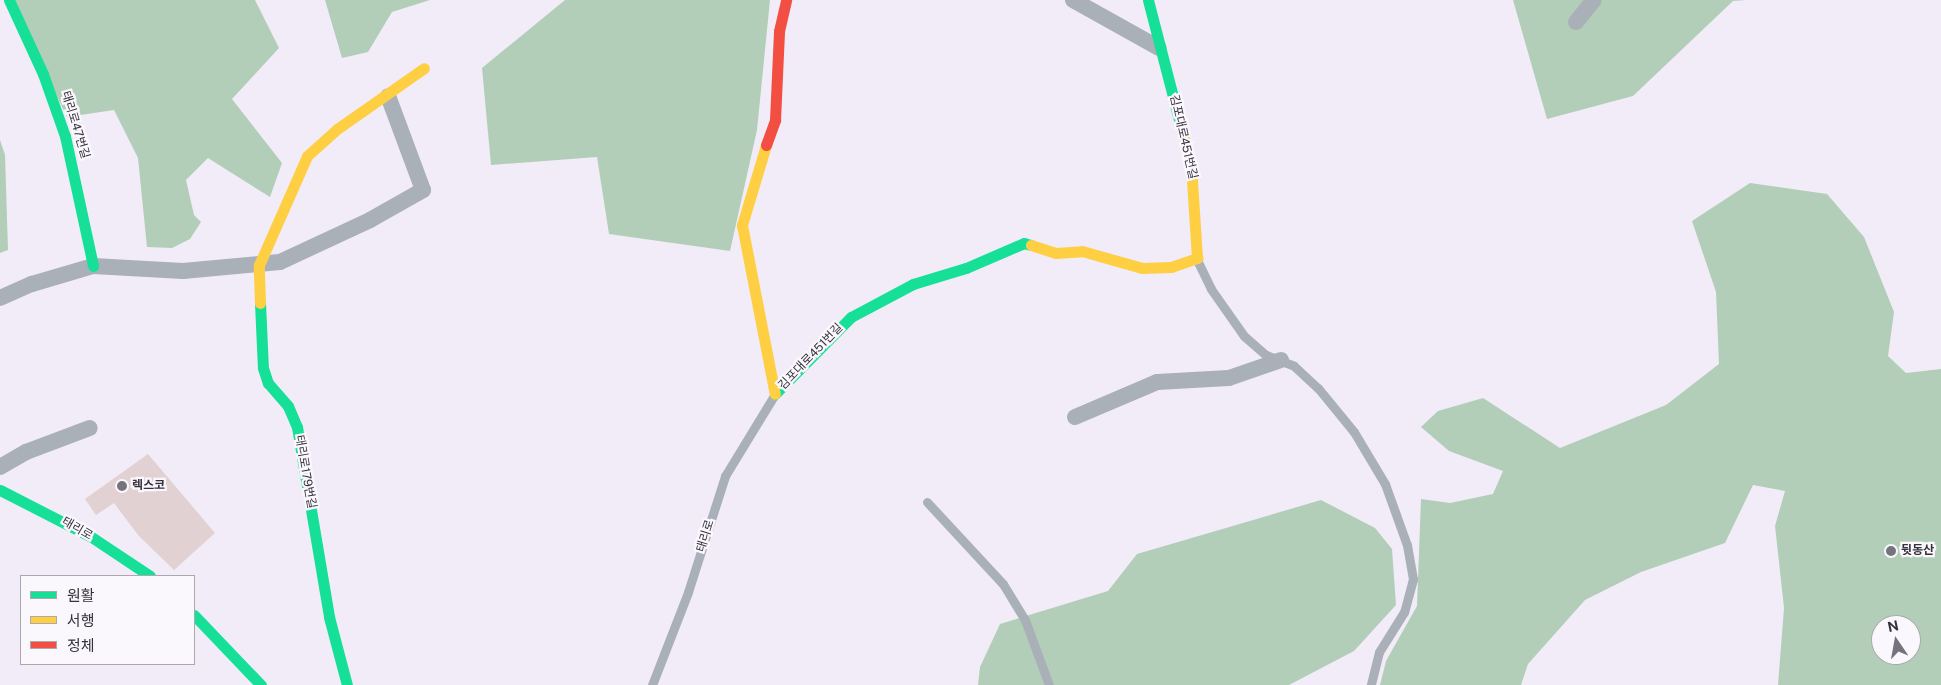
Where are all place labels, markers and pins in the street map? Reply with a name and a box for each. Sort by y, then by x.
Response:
place label: 렉스코 [132,479,165,493]
marker: 렉스코 [116,480,128,492]
place label: 뒷동산 [1901,544,1934,558]
marker: 뒷동산 [1885,545,1897,557]

